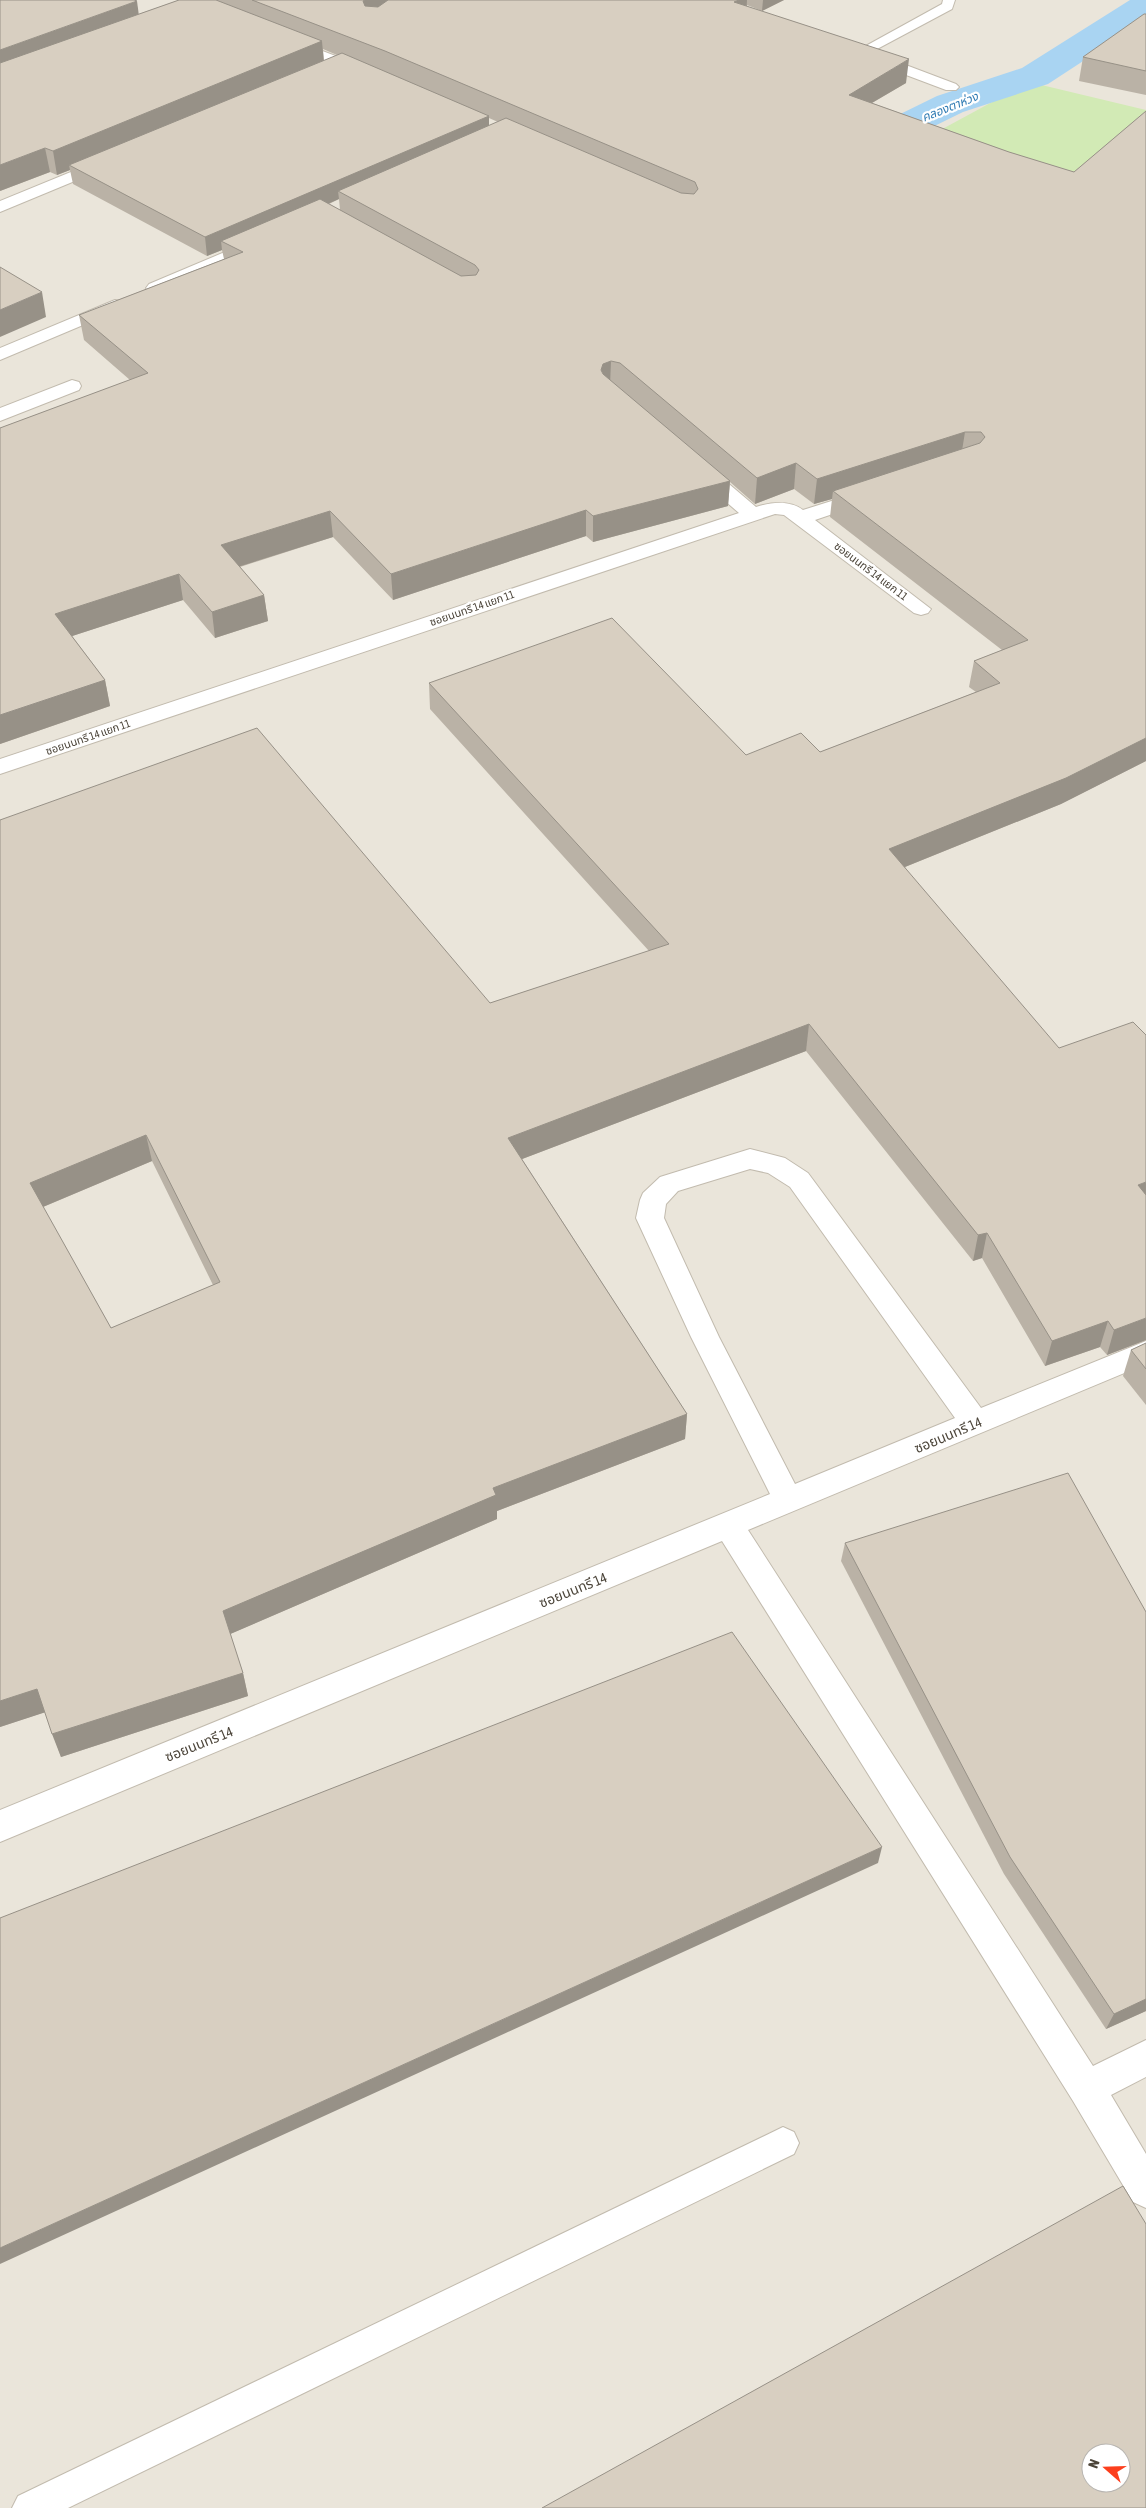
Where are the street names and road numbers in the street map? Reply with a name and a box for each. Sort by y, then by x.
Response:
street label: ซอยนนทรี 14 แยก 11 [832,539,910,603]
street label: ซอยนนทรี 14 แยก 11 [428,588,516,628]
street label: ซอยนนทรี 14 แยก 11 [44,717,132,757]
street label: ซอยนนทรี 14 [912,1413,985,1456]
street label: ซอยนนทรี 14 [537,1569,610,1611]
street label: ซอยนนทรี 14 [163,1723,236,1765]

